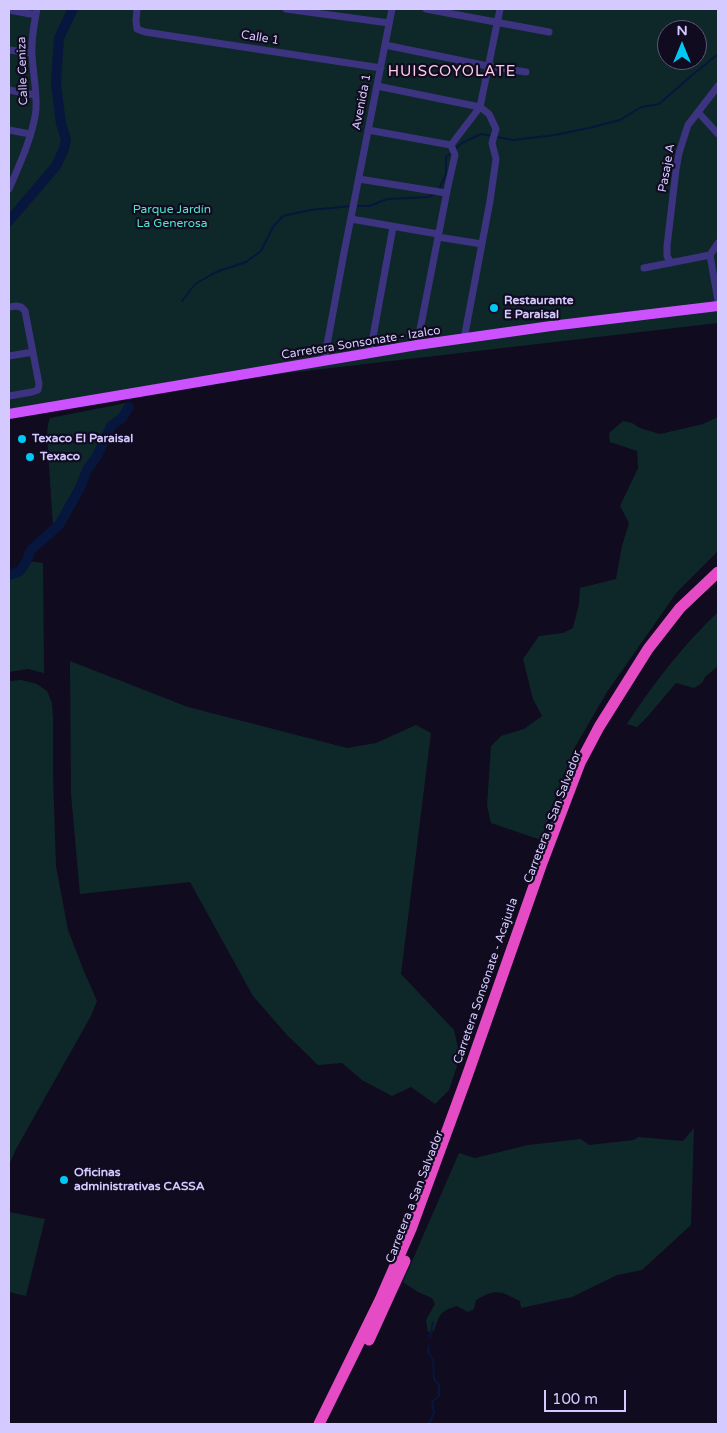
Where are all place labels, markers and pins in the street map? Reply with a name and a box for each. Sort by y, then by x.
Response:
place label: Restaurante E Paraisal [504,294,573,322]
marker: Restaurante E Paraisal [488,302,500,314]
place label: Texaco El Paraisal [32,432,133,446]
marker: Texaco El Paraisal [16,433,28,445]
place label: Texaco [40,450,80,464]
marker: Texaco [24,451,36,463]
place label: Oficinas administrativas CASSA [74,1166,205,1194]
marker: Oficinas administrativas CASSA [58,1174,70,1186]

